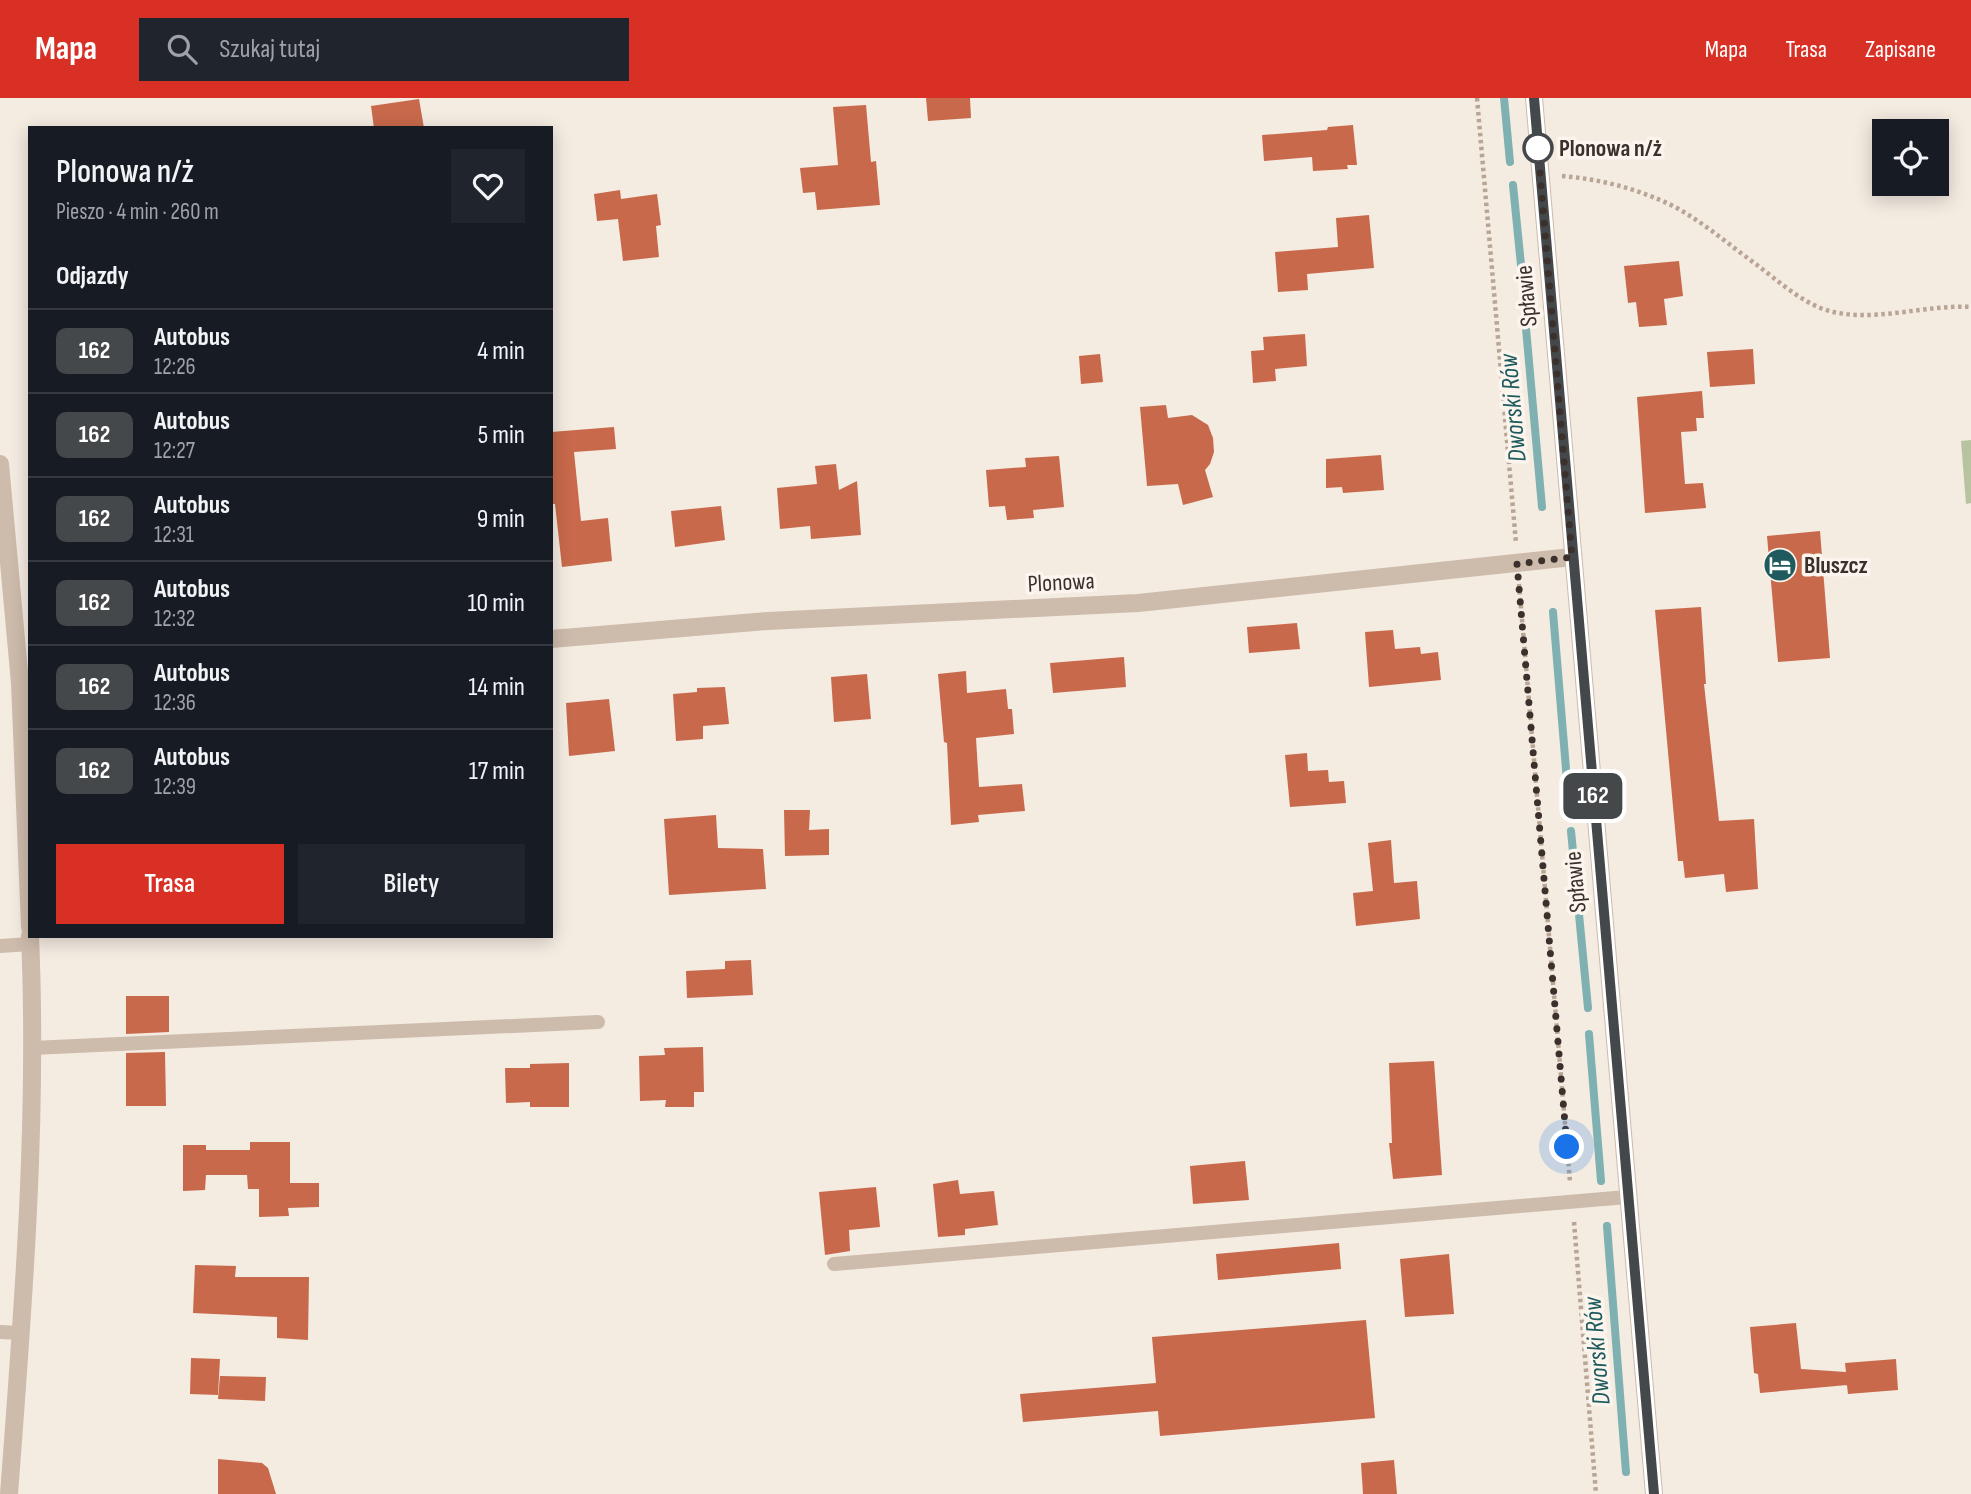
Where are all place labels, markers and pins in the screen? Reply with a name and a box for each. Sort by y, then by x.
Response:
marker: Plonowa n/ż [1523,133,1553,163]
place label: Plonowa n/ż [1559,134,1662,163]
hotel icon: Bluszcz [1761,546,1799,584]
place label: Bluszcz [1804,551,1868,580]

